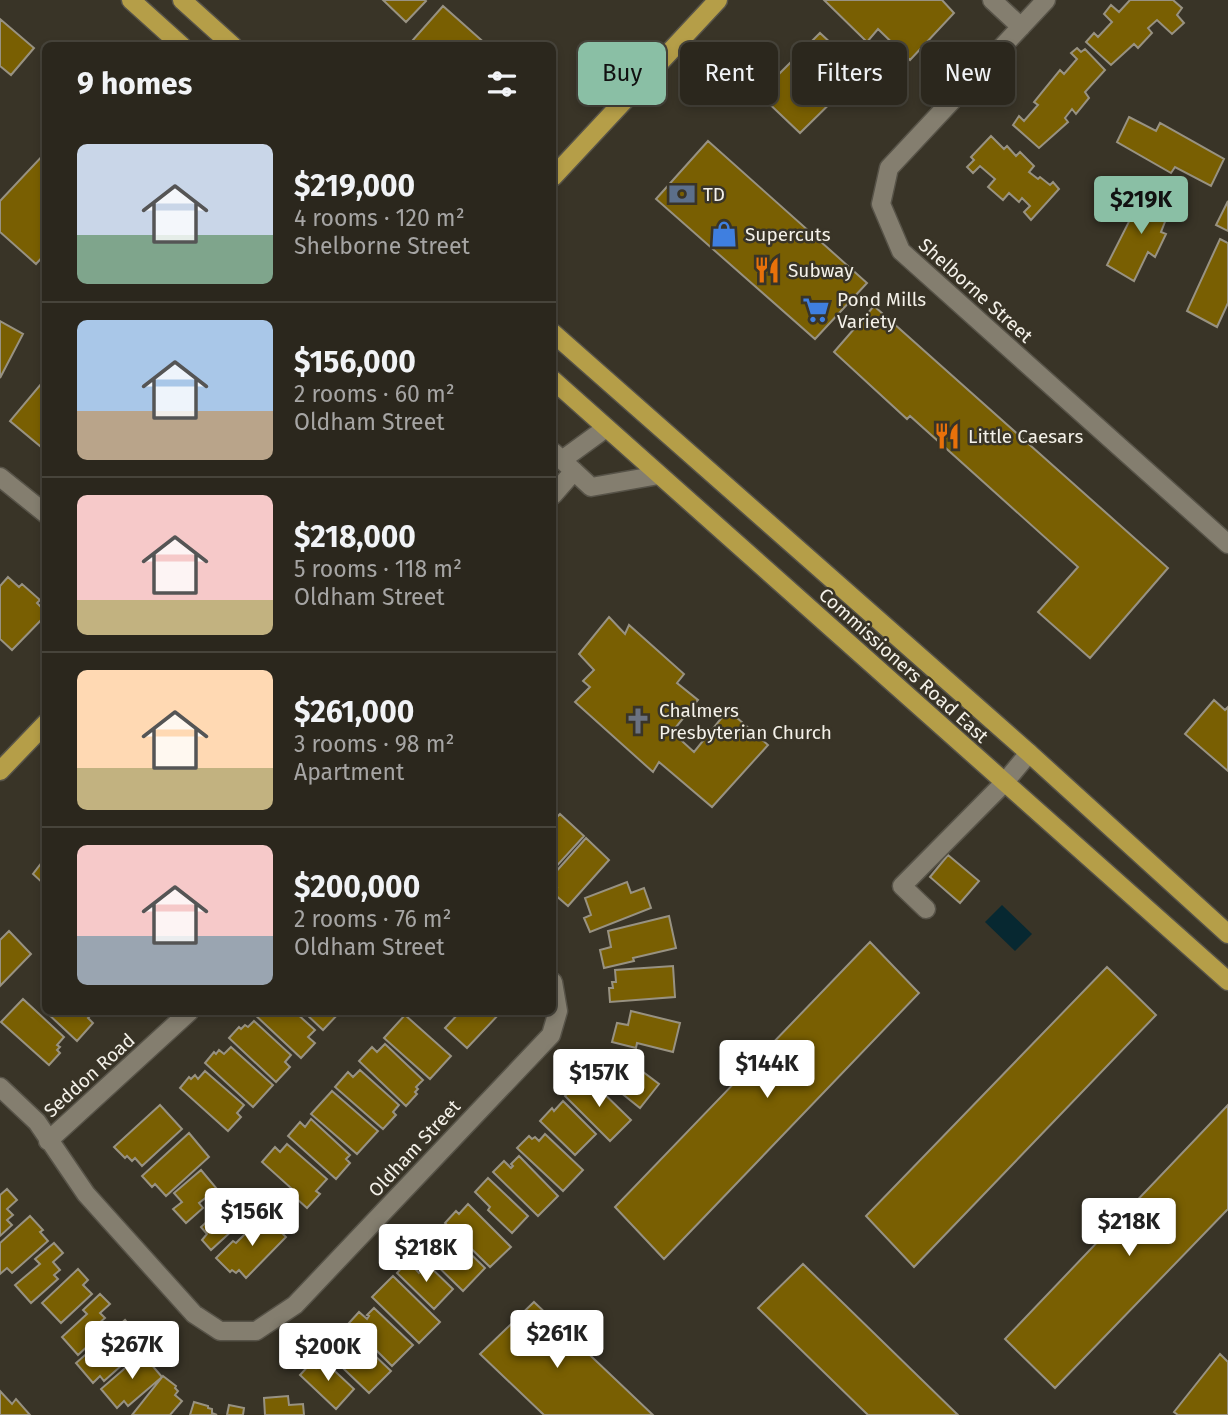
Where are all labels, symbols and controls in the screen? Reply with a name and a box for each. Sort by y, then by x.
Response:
chip: Buy [578,42,666,105]
chip: Rent [680,42,778,105]
chip: Filters [792,42,907,105]
chip: New [921,42,1015,105]
icon: filters [483,65,521,103]
text: 9 homes [77,66,192,102]
text: $219,000 [294,168,415,204]
icon: home [133,172,217,256]
pin: $219K [1092,176,1190,236]
bank icon: TD [667,179,697,209]
place label: TD [703,183,725,206]
text: $219K [1110,185,1172,213]
text: 4 rooms · 120 m² [294,204,465,232]
shop icon: Supercuts [709,219,739,249]
place label: Supercuts [745,223,831,246]
text: Shelborne Street [294,232,470,260]
street label: Shelborne Street [914,233,1037,348]
restaurant icon: Subway [752,255,782,285]
place label: Subway [788,259,854,282]
place label: Pond Mills Variety [837,288,926,333]
supermarket icon: Pond Mills Variety [801,295,831,325]
text: $156,000 [294,344,416,380]
icon: home [133,348,217,432]
text: 2 rooms · 60 m² [294,380,455,408]
text: Oldham Street [294,408,445,436]
restaurant icon: Little Caesars [932,421,962,451]
place label: Little Caesars [968,425,1083,448]
text: $218,000 [294,519,416,555]
icon: home [133,523,217,607]
text: 5 rooms · 118 m² [294,555,462,583]
text: Oldham Street [294,583,445,611]
street label: Commissioners Road East [814,583,993,748]
text: $261,000 [294,694,414,730]
icon: home [133,698,217,782]
place label: Chalmers Presbyterian Church [659,699,832,744]
church icon: Chalmers Presbyterian Church [623,706,653,736]
text: 3 rooms · 98 m² [294,730,454,758]
text: Apartment [294,758,404,786]
text: $200,000 [294,869,420,905]
icon: home [133,873,217,957]
text: 2 rooms · 76 m² [294,905,452,933]
text: Oldham Street [294,933,445,961]
street label: Seddon Road [39,1029,140,1122]
pin: $144K [718,1040,816,1100]
text: $144K [735,1049,799,1077]
pin: $157K [550,1050,648,1109]
text: $157K [569,1058,629,1086]
street label: Oldham Street [364,1095,465,1202]
pin: $156K [203,1188,301,1248]
text: $156K [221,1197,283,1225]
pin: $218K [1080,1198,1178,1258]
text: $218K [1098,1207,1160,1235]
pin: $218K [377,1224,475,1284]
text: $218K [395,1233,457,1261]
pin: $261K [508,1310,606,1370]
text: $261K [526,1319,588,1347]
pin: $267K [83,1322,181,1381]
pin: $200K [279,1324,377,1383]
text: $267K [101,1330,163,1358]
text: $200K [295,1332,361,1360]

